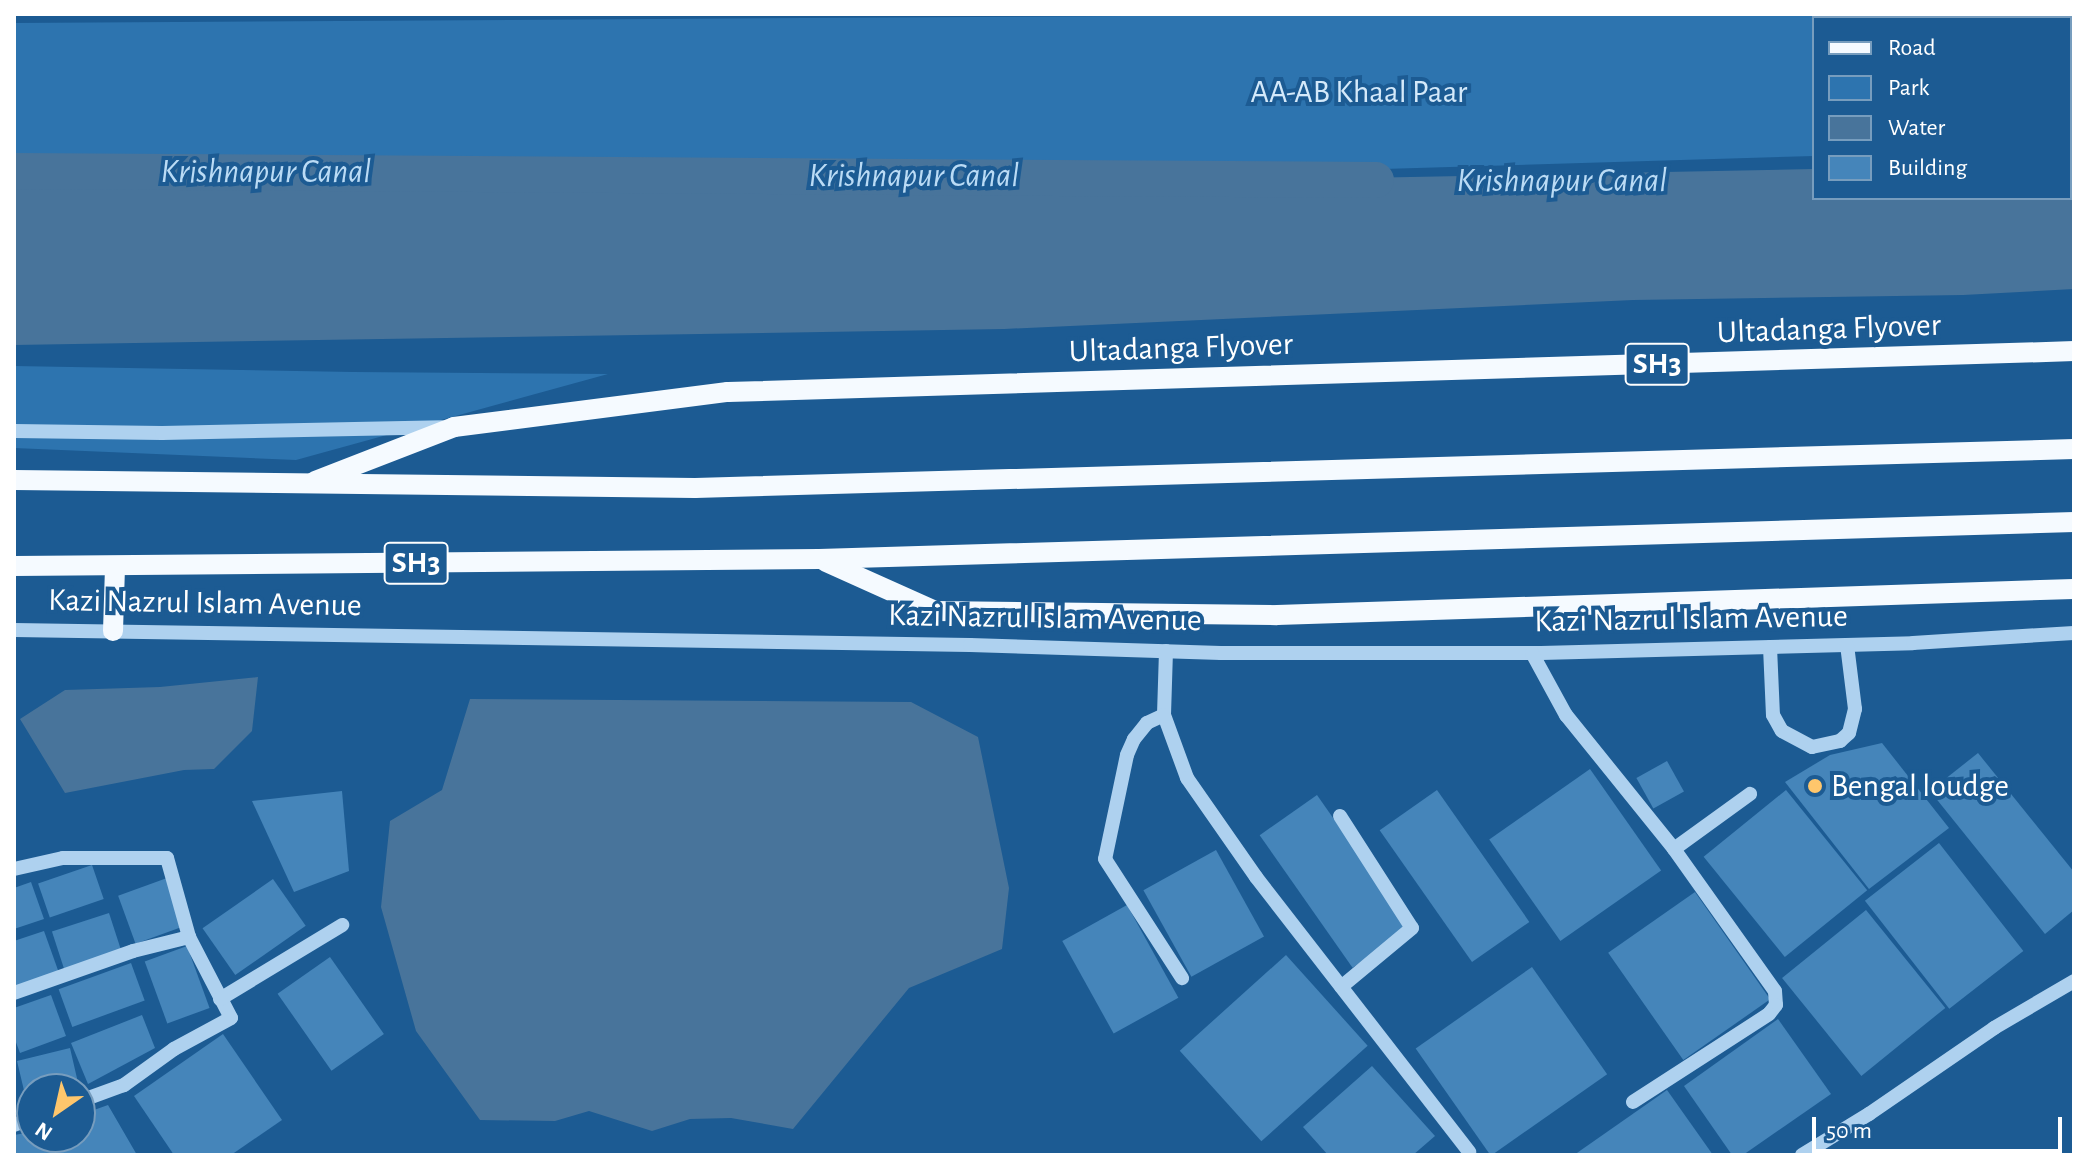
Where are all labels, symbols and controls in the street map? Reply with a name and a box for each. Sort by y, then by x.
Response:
legend [1812,16,2072,200]
text: Road [1888,36,1936,60]
park label: AA-AB Khaal Paar [1251,73,1467,111]
text: Park [1888,76,1929,100]
text: Water [1888,116,1945,140]
water label: Krishnapur Canal [160,153,372,193]
text: Building [1888,156,1967,180]
water label: Krishnapur Canal [808,157,1020,197]
water label: Krishnapur Canal [1456,162,1668,202]
street label: Ultadanga Flyover [1716,306,1942,352]
street label: Ultadanga Flyover [1068,325,1294,371]
road number: SH3 [1623,338,1691,390]
road number: SH3 [382,537,450,589]
street label: Kazi Nazrul Islam Avenue [48,581,362,625]
street label: Kazi Nazrul Islam Avenue [888,596,1202,640]
street label: Kazi Nazrul Islam Avenue [1534,597,1848,641]
place label: Bengal loudge [1831,767,2009,805]
marker: Bengal loudge [1806,777,1824,795]
north arrow [16,1073,96,1153]
scale bar [1816,1101,2066,1151]
text: N [31,1118,56,1145]
text: 50 m [1826,1119,1872,1143]

